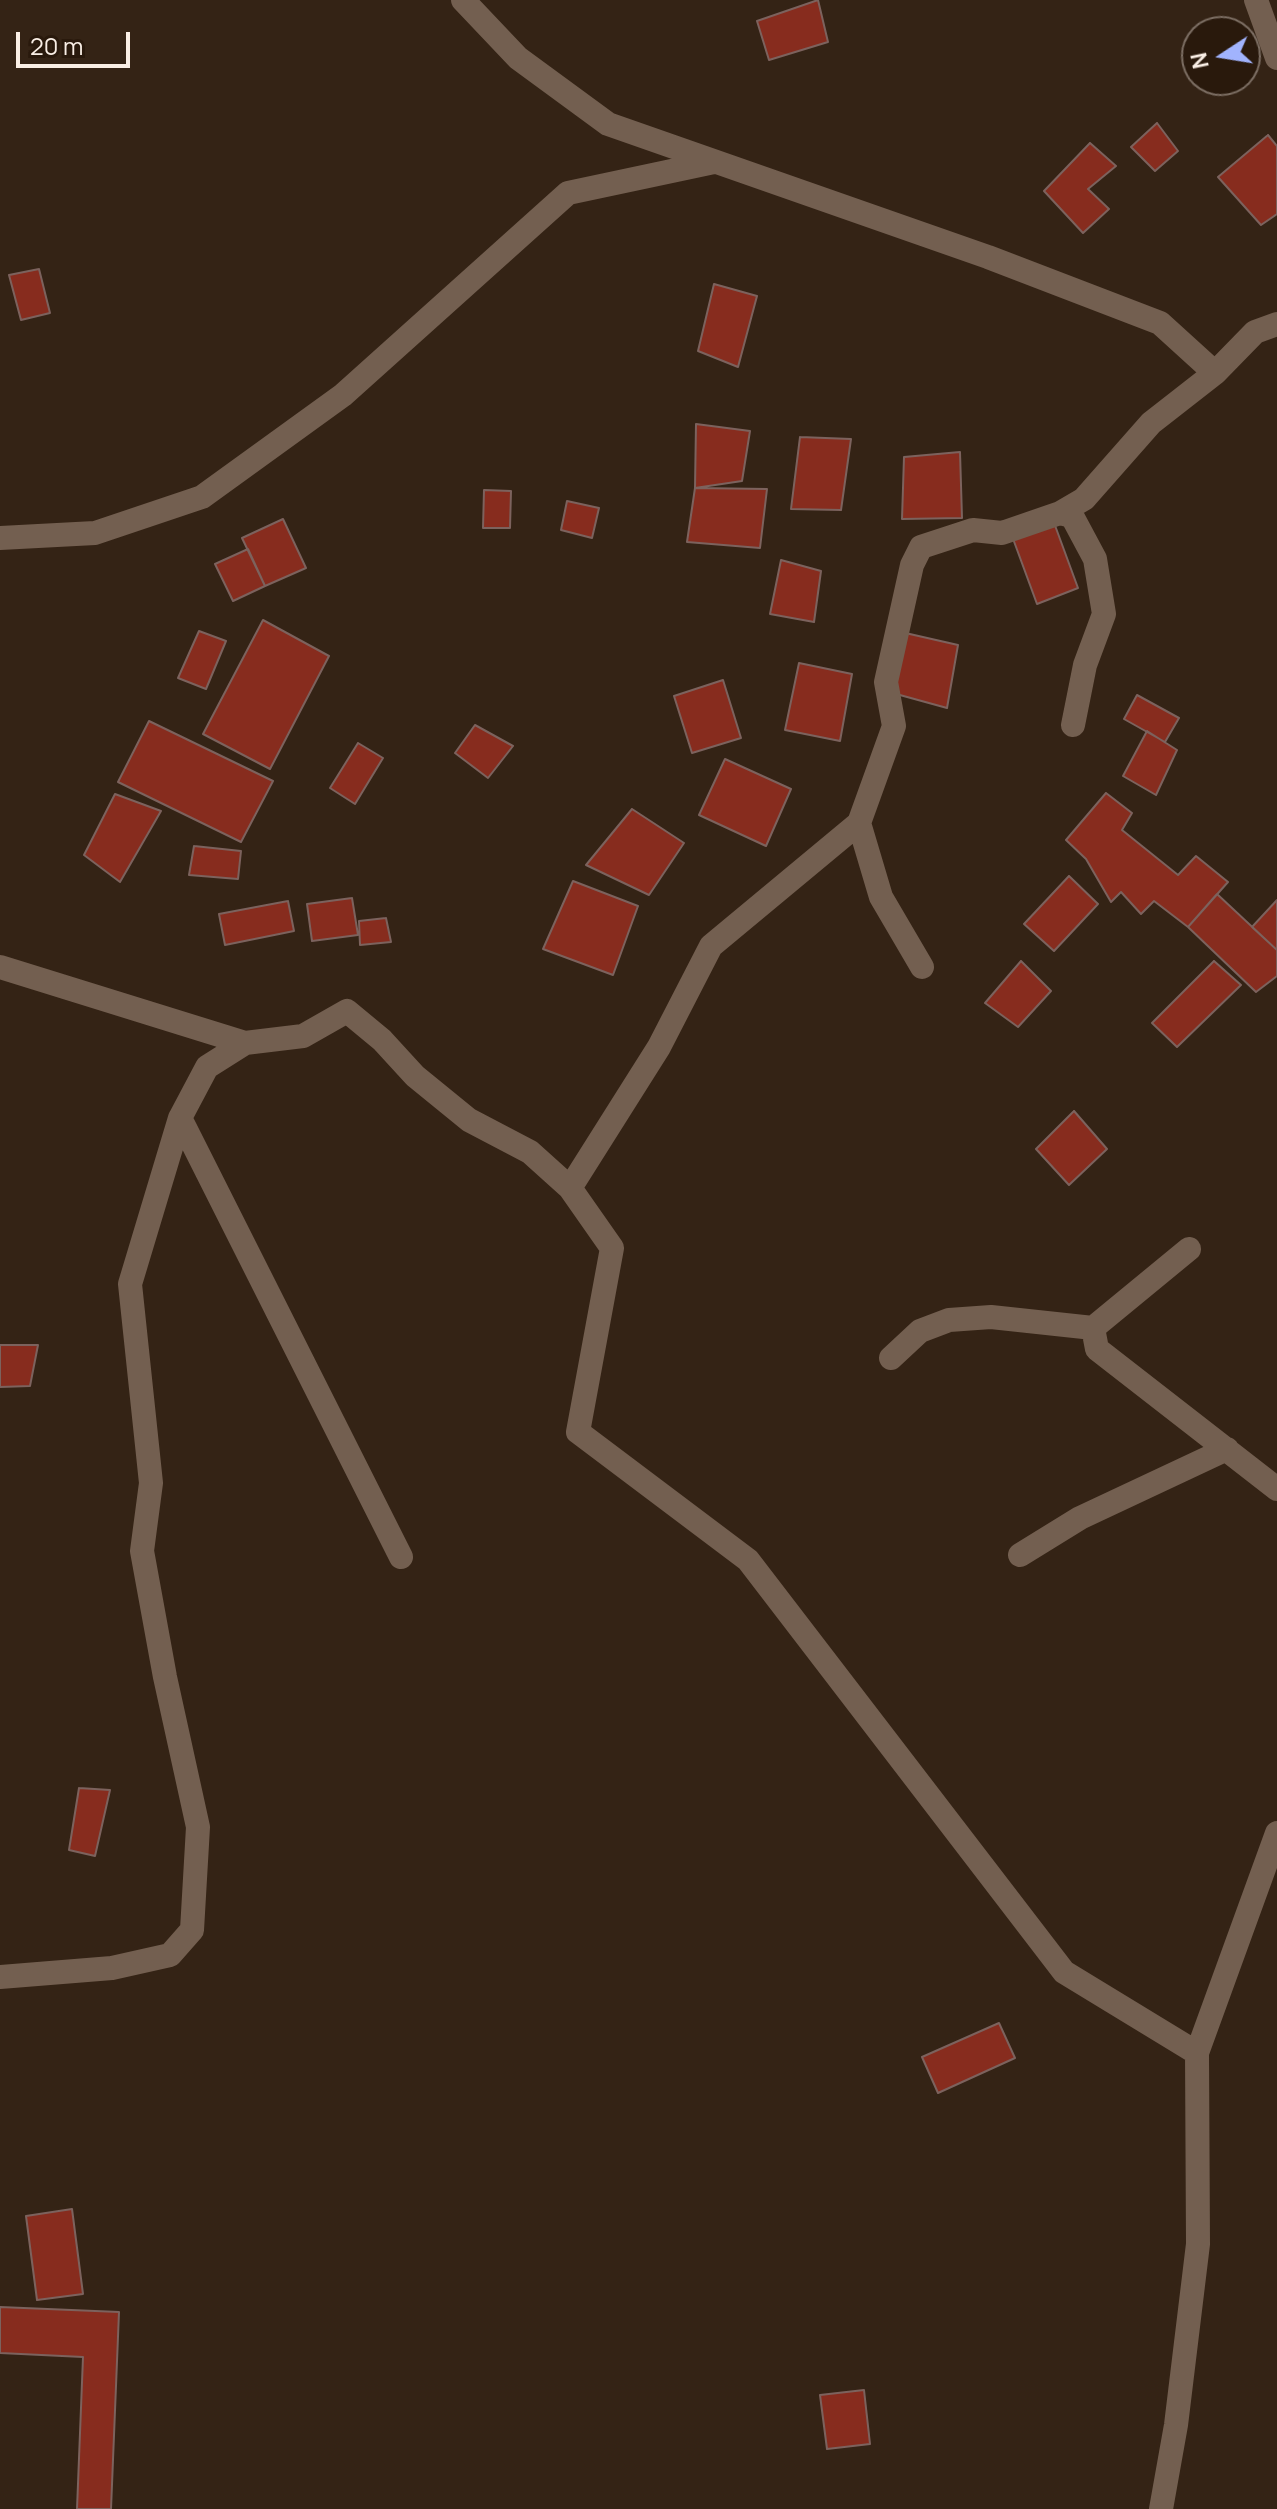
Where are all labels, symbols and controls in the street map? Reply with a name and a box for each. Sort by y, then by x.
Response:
scale bar [20,16,134,66]
north arrow [1181,16,1261,96]
text: 20 m [30,29,83,62]
text: N [1183,50,1216,71]

